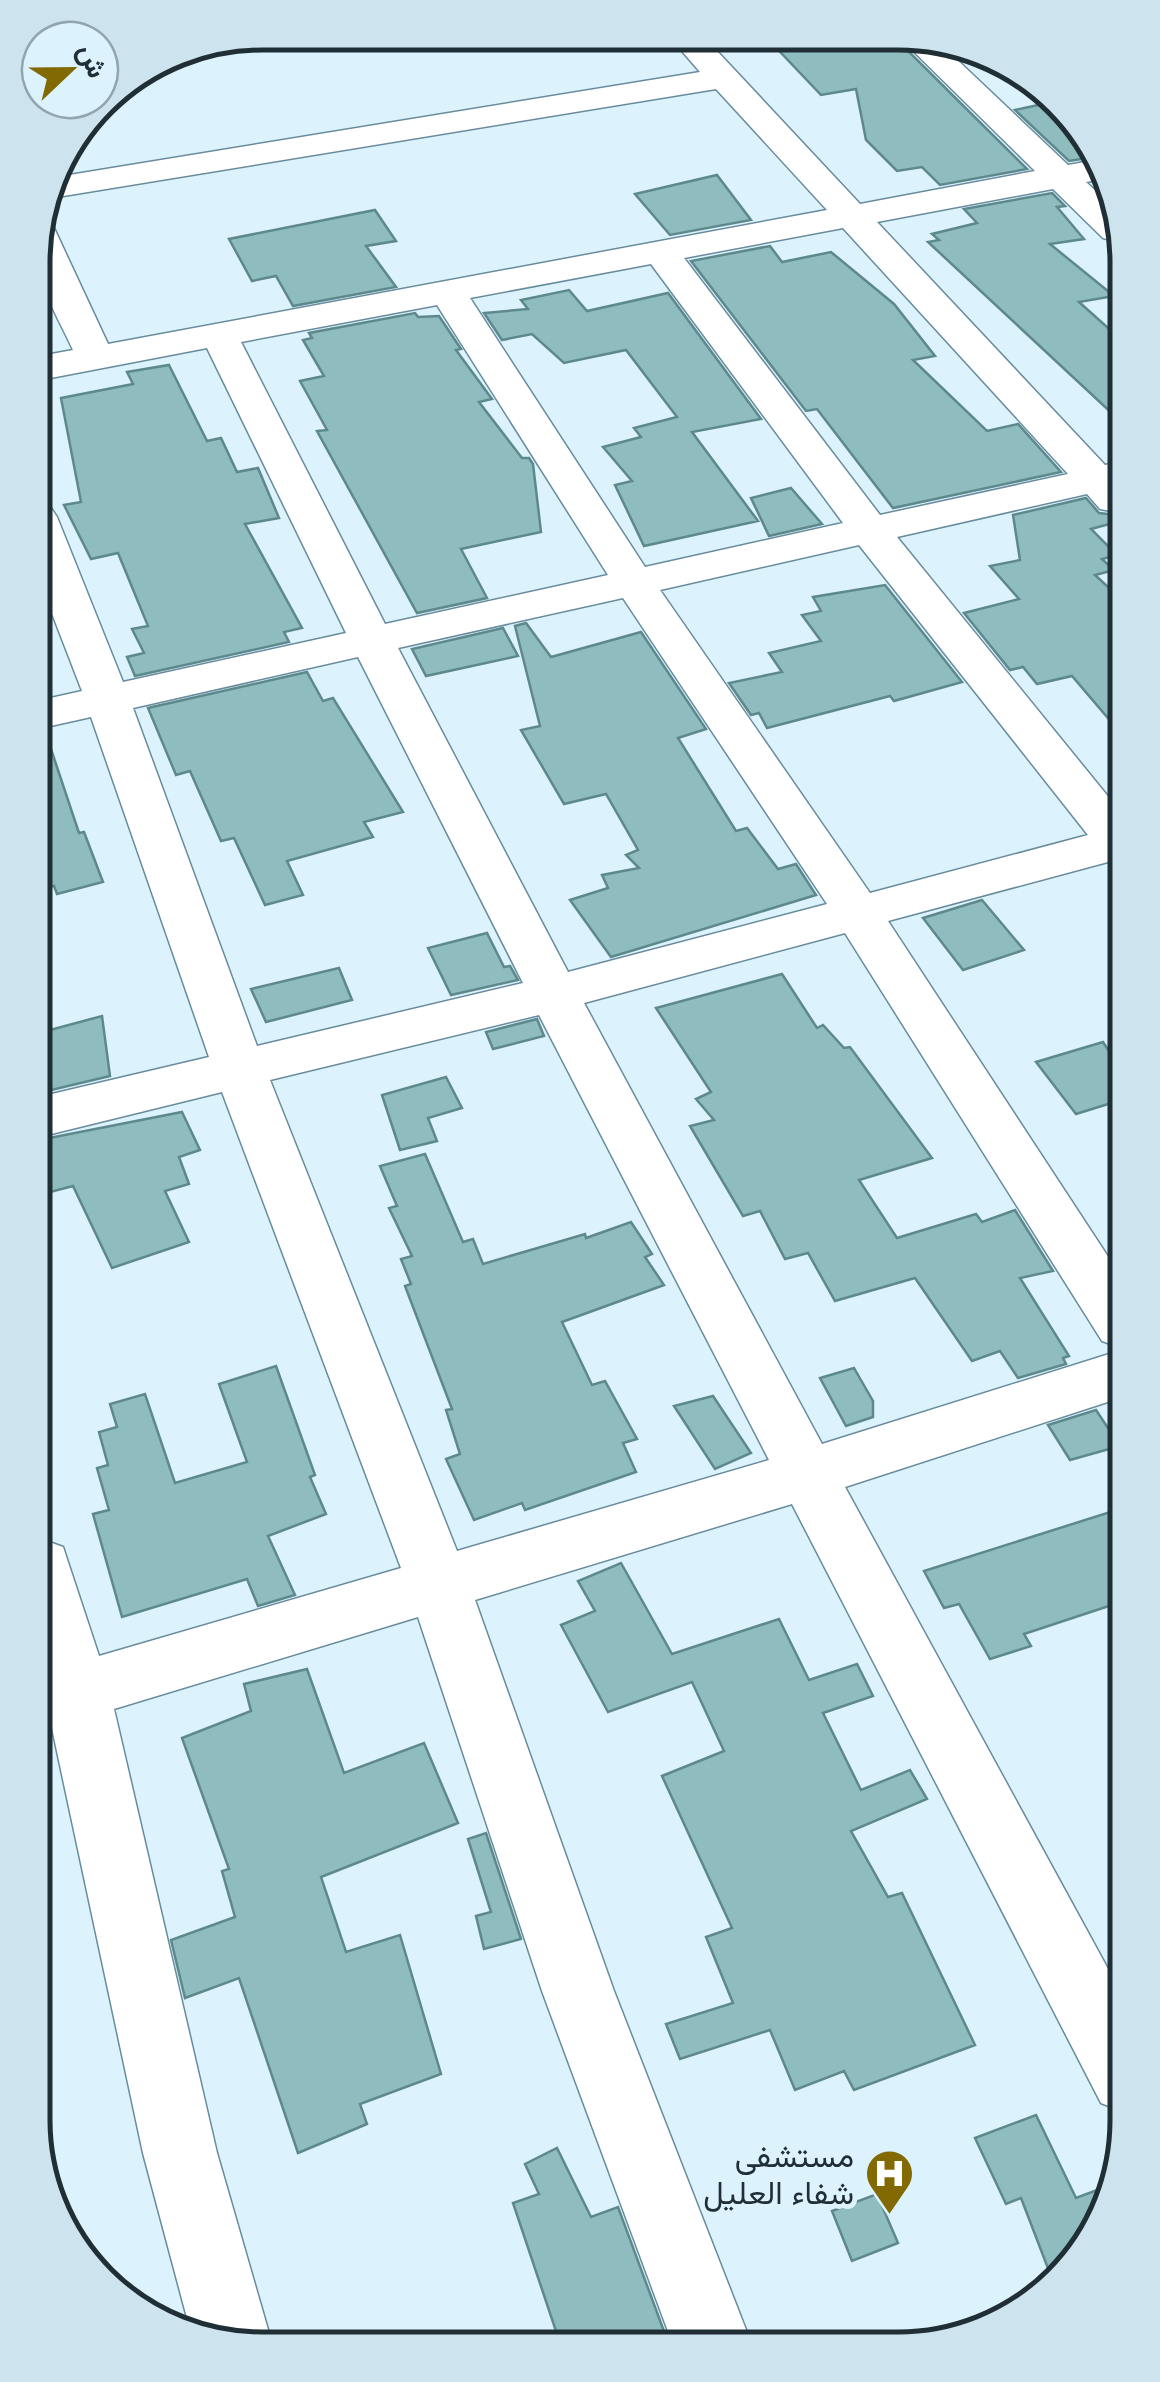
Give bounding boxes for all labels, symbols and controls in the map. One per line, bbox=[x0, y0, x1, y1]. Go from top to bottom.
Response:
north arrow bbox=[20, 20, 120, 120]
text: ش bbox=[71, 39, 113, 83]
place label: مستشفى شفاء العليل bbox=[703, 2138, 854, 2212]
hospital icon: مستشفى شفاء العليل bbox=[863, 2148, 915, 2216]

